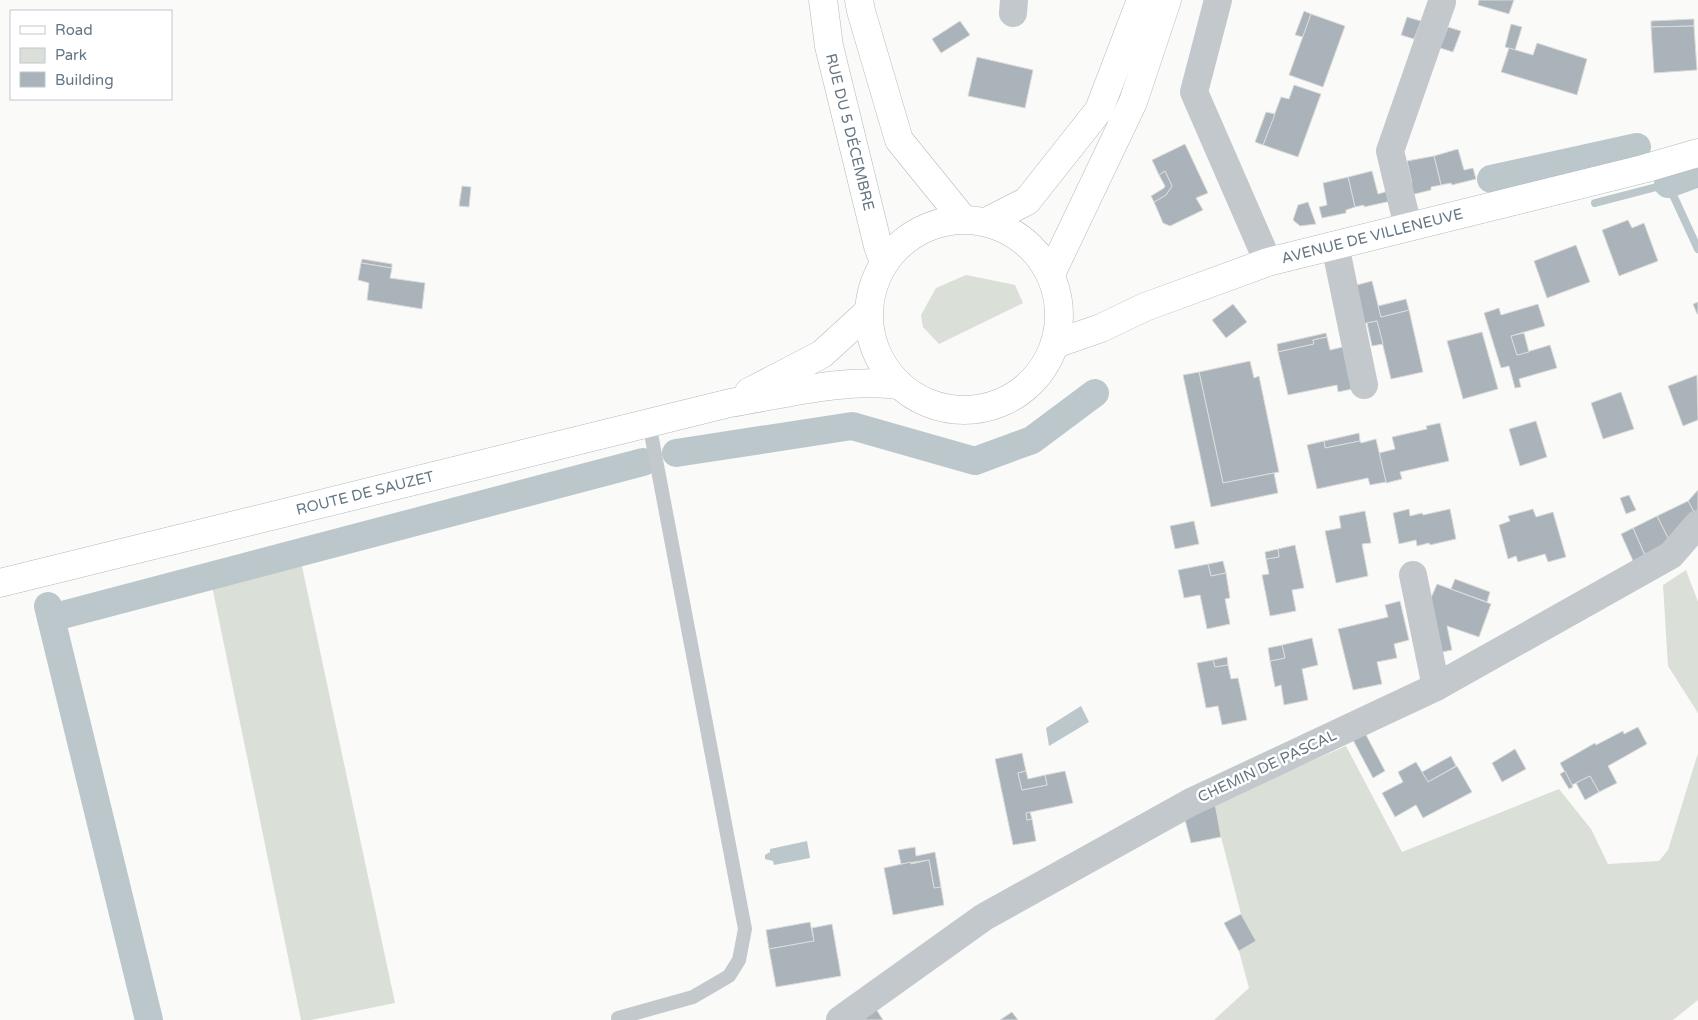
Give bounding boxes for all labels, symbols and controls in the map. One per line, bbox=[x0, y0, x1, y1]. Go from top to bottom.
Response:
legend bbox=[10, 10, 172, 100]
text: Road bbox=[55, 21, 93, 39]
text: Park bbox=[55, 46, 87, 64]
street label: RUE DU 5 DÉCEMBRE bbox=[822, 52, 878, 212]
text: Building bbox=[55, 71, 114, 89]
street label: AVENUE DE VILLENEUVE bbox=[1279, 205, 1465, 267]
street label: ROUTE DE SAUZET bbox=[294, 467, 436, 519]
street label: CHEMIN DE PASCAL bbox=[1195, 726, 1339, 806]

